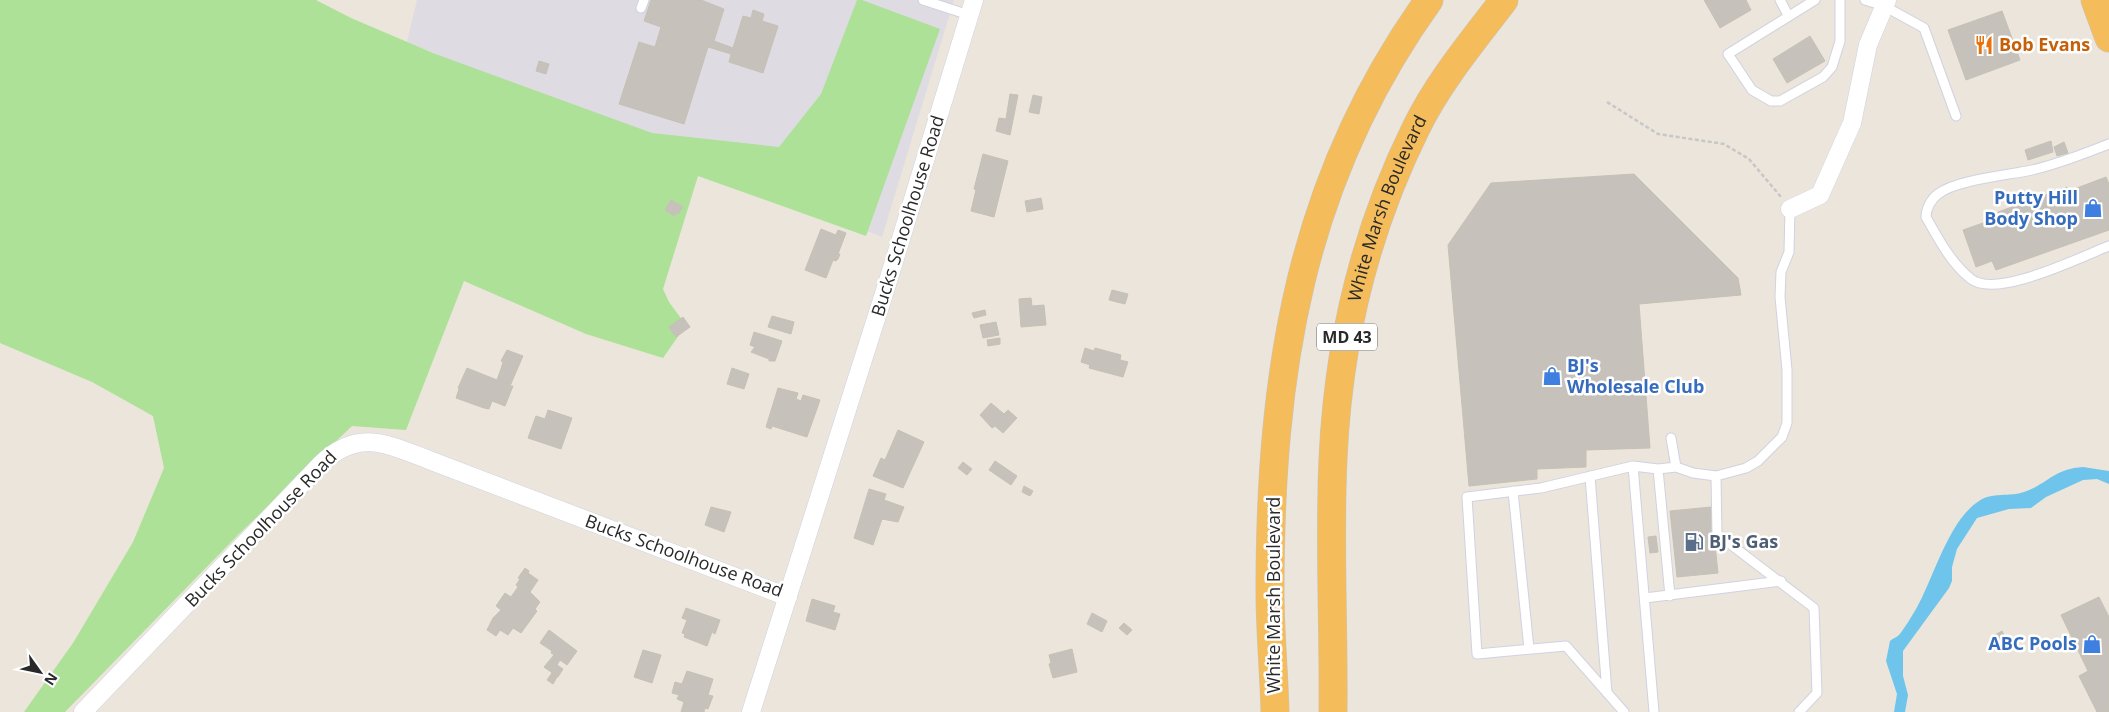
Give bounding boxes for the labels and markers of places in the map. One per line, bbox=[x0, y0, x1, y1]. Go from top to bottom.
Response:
place label: Bob Evans bbox=[1999, 32, 2090, 56]
restaurant icon: Bob Evans bbox=[1973, 34, 1995, 56]
place label: Putty Hill Body Shop bbox=[1984, 185, 2078, 230]
shop icon: Putty Hill Body Shop bbox=[2082, 197, 2104, 219]
place label: BJ's Wholesale Club bbox=[1567, 353, 1704, 398]
shop icon: BJ's Wholesale Club bbox=[1541, 365, 1563, 387]
place label: BJ's Gas bbox=[1709, 529, 1778, 553]
fuel station icon: BJ's Gas bbox=[1683, 531, 1705, 553]
place label: ABC Pools bbox=[1988, 631, 2077, 655]
shop icon: ABC Pools bbox=[2081, 633, 2103, 655]

